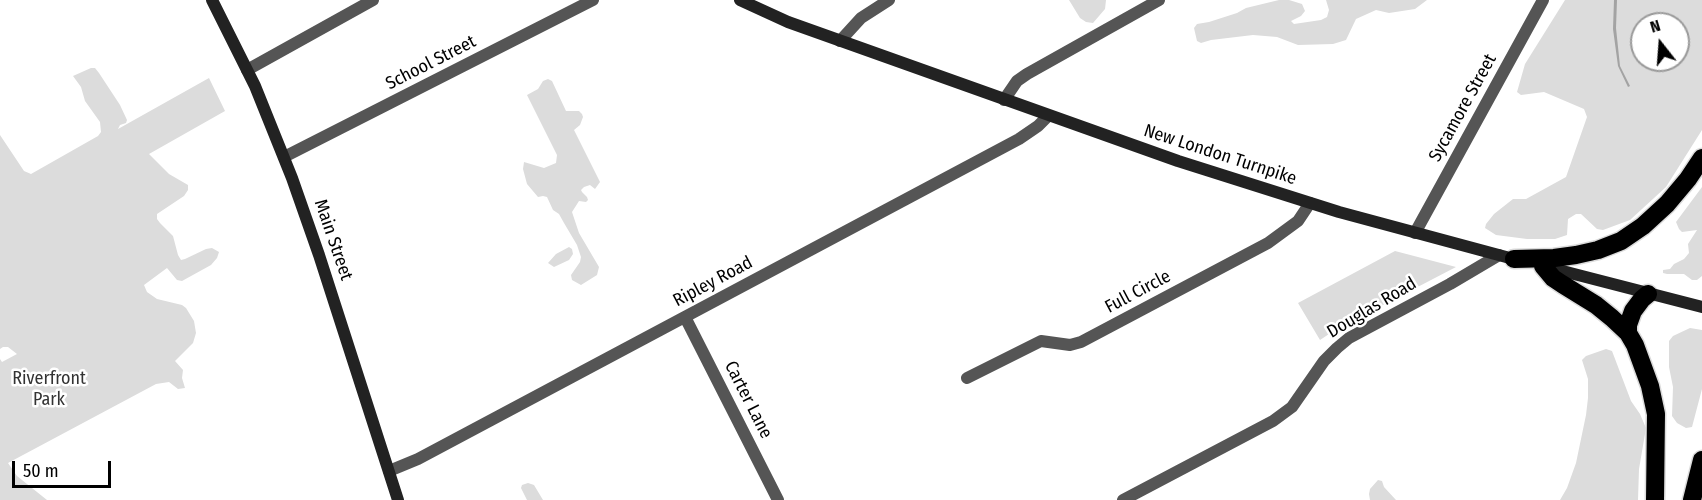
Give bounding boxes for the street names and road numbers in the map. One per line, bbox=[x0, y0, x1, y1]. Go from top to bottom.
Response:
street label: School Street bbox=[382, 31, 480, 95]
street label: Sycamore Street bbox=[1425, 50, 1501, 166]
street label: New London Turnpike bbox=[1141, 120, 1299, 190]
street label: Main Street bbox=[309, 197, 357, 283]
street label: Ripley Road bbox=[670, 252, 756, 312]
street label: Full Circle bbox=[1102, 266, 1174, 318]
street label: Douglas Road bbox=[1323, 273, 1421, 343]
street label: Carter Lane bbox=[719, 358, 777, 442]

